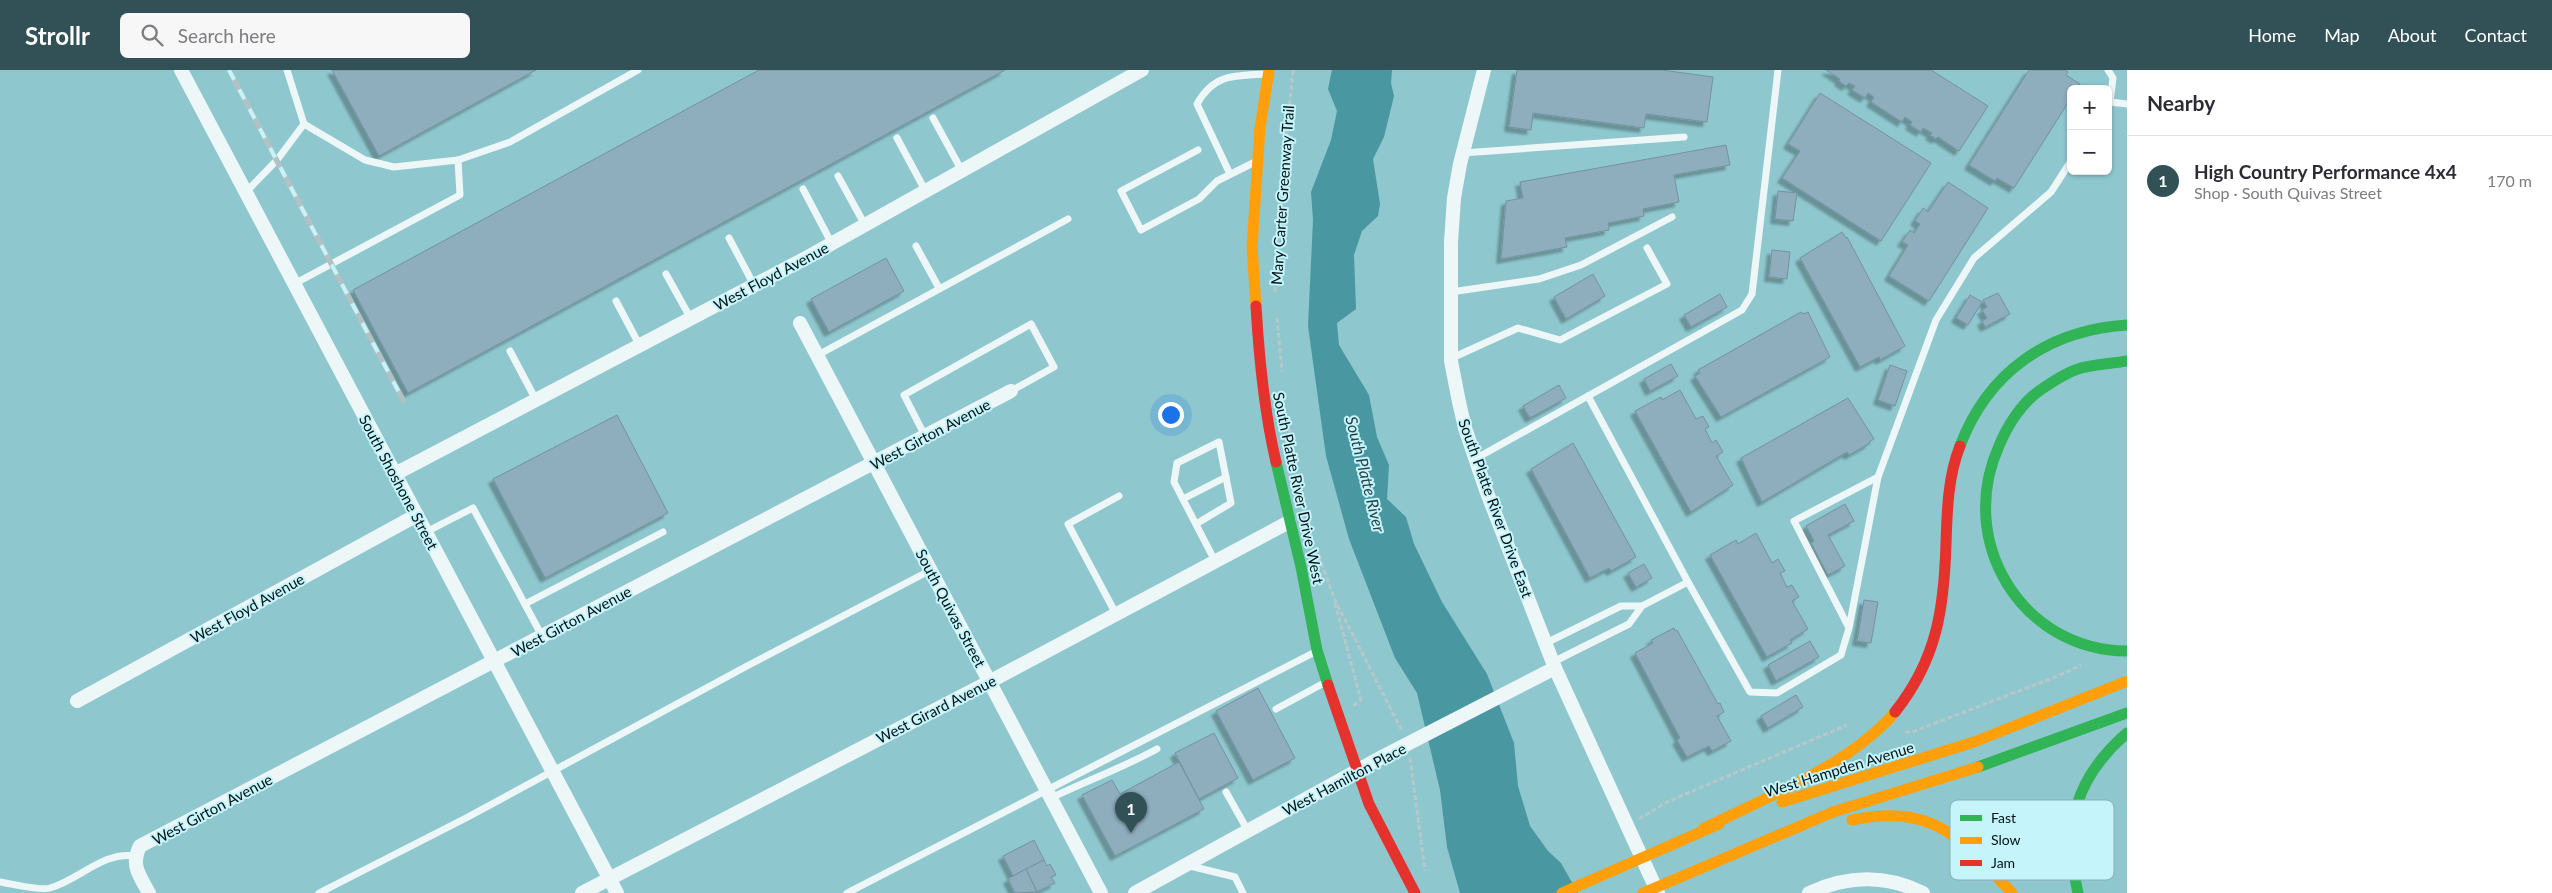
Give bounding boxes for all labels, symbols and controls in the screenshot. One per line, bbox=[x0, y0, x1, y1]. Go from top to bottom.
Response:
search box bbox=[120, 13, 470, 58]
text: Strollr bbox=[25, 21, 90, 50]
icon: search bbox=[138, 21, 166, 49]
text: Search here bbox=[178, 24, 276, 47]
text: Home bbox=[2248, 24, 2296, 46]
text: Map bbox=[2324, 24, 2360, 46]
text: About bbox=[2388, 24, 2437, 46]
text: Contact bbox=[2465, 24, 2527, 46]
map controls bbox=[2067, 85, 2112, 175]
button: + bbox=[2067, 85, 2112, 130]
text: Nearby bbox=[2147, 90, 2215, 115]
street label: Mary Carter Greenway Trail bbox=[1267, 105, 1297, 285]
button: − bbox=[2067, 130, 2112, 175]
text: High Country Performance 4x4 bbox=[2194, 160, 2457, 183]
text: 1 bbox=[2158, 171, 2168, 190]
text: 170 m bbox=[2487, 171, 2532, 190]
text: Shop · South Quivas Street bbox=[2194, 183, 2382, 202]
street label: West Floyd Avenue bbox=[711, 238, 832, 314]
street label: South Platte River Drive West bbox=[1270, 390, 1328, 586]
street label: West Girton Avenue bbox=[867, 395, 993, 473]
your location bbox=[1158, 402, 1184, 428]
street label: South Shoshone Street bbox=[356, 411, 443, 553]
water label: South Platte River bbox=[1342, 414, 1390, 534]
street label: South Platte River Drive East bbox=[1455, 416, 1537, 601]
street label: South Quivas Street bbox=[912, 546, 990, 671]
street label: West Floyd Avenue bbox=[187, 569, 307, 647]
street label: West Girton Avenue bbox=[508, 582, 634, 660]
street label: West Girard Avenue bbox=[873, 671, 999, 747]
street label: West Hampden Avenue bbox=[1762, 738, 1916, 800]
street label: West Hamilton Place bbox=[1279, 739, 1409, 819]
street label: West Girton Avenue bbox=[149, 770, 275, 848]
pin: 1 bbox=[1115, 792, 1147, 833]
legend bbox=[1950, 800, 2114, 880]
text: Fast bbox=[1991, 809, 2016, 826]
text: Slow bbox=[1991, 831, 2021, 848]
text: Jam bbox=[1991, 854, 2015, 871]

